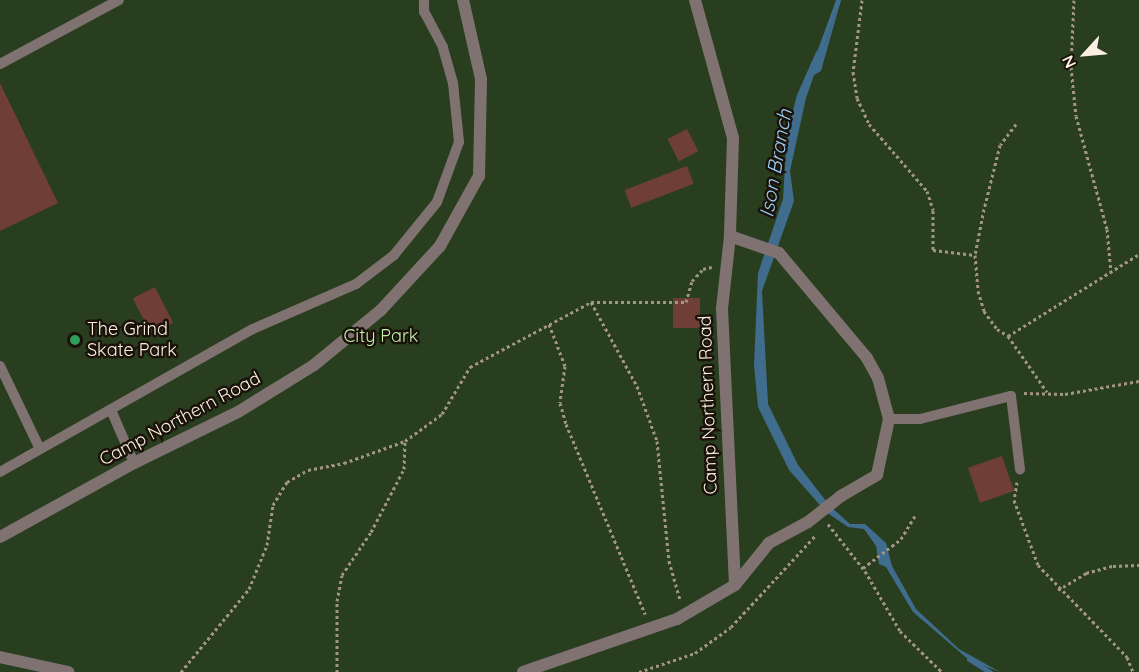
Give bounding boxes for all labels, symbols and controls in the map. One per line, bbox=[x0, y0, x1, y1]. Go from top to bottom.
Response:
north arrow bbox=[1055, 24, 1115, 84]
text: N bbox=[1057, 52, 1080, 72]
water label: Ison Branch bbox=[754, 107, 796, 219]
street label: Camp Northern Road bbox=[694, 315, 722, 495]
place label: The Grind Skate Park bbox=[87, 319, 177, 362]
park label: City Park bbox=[344, 325, 418, 347]
marker: The Grind Skate Park bbox=[68, 333, 82, 347]
street label: Camp Northern Road bbox=[96, 367, 264, 471]

